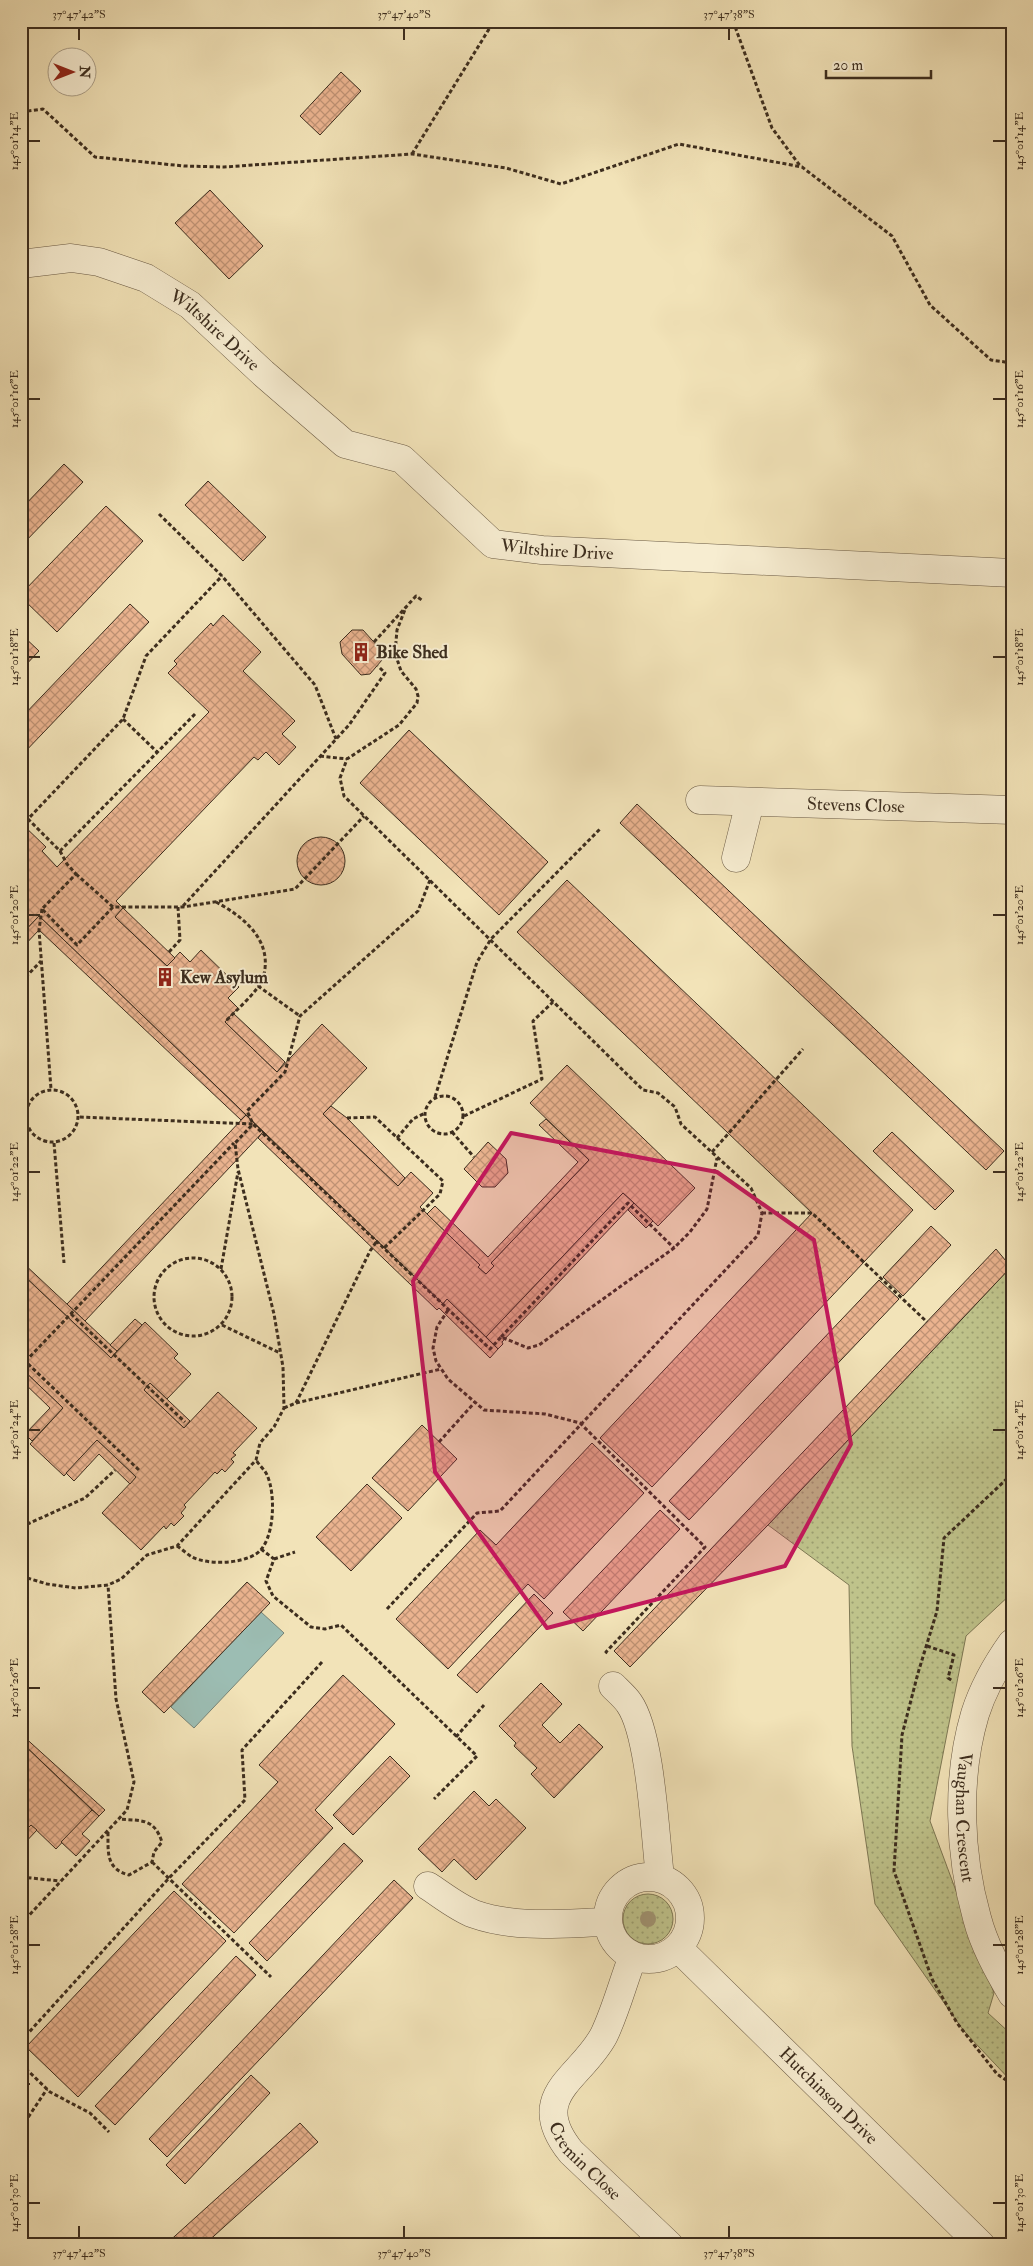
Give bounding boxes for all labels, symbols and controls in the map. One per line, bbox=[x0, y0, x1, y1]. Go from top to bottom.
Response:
text: 37°47'42"S bbox=[52, 7, 106, 22]
text: 37°47'40"S bbox=[377, 7, 431, 22]
text: 37°47'38"S bbox=[703, 7, 755, 22]
north arrow bbox=[48, 48, 98, 98]
scale bar bbox=[826, 48, 930, 80]
text: 20 m bbox=[833, 56, 863, 75]
text: N bbox=[76, 65, 93, 79]
text: 145°01'14"E bbox=[7, 111, 22, 170]
text: 145°01'14"E bbox=[1012, 111, 1027, 170]
street label: Wiltshire Drive bbox=[165, 284, 265, 377]
text: 145°01'16"E bbox=[7, 370, 22, 428]
text: 145°01'16"E bbox=[1012, 370, 1027, 428]
street label: Wiltshire Drive bbox=[498, 534, 614, 566]
text: 145°01'18"E bbox=[7, 628, 22, 686]
text: 145°01'18"E bbox=[1012, 628, 1027, 686]
building icon: Bike Shed bbox=[350, 641, 372, 663]
place label: Bike Shed bbox=[376, 641, 448, 664]
street label: Stevens Close bbox=[807, 792, 906, 819]
text: 145°01'20"E bbox=[7, 885, 22, 945]
text: 145°01'20"E bbox=[1012, 885, 1027, 945]
building icon: Kew Asylum bbox=[154, 966, 176, 988]
place label: Kew Asylum bbox=[180, 966, 269, 989]
text: 145°01'22"E bbox=[7, 1142, 22, 1202]
text: 145°01'22"E bbox=[1012, 1142, 1027, 1202]
text: 145°01'24"E bbox=[7, 1400, 22, 1460]
text: 145°01'24"E bbox=[1012, 1400, 1027, 1460]
text: 145°01'26"E bbox=[7, 1658, 22, 1718]
text: 145°01'26"E bbox=[1012, 1658, 1027, 1718]
street label: Vaughan Crescent bbox=[950, 1751, 980, 1884]
text: 145°01'28"E bbox=[7, 1915, 22, 1975]
text: 145°01'28"E bbox=[1012, 1915, 1027, 1975]
street label: Hutchinson Drive bbox=[774, 2042, 883, 2150]
street label: Cremin Close bbox=[543, 2119, 626, 2206]
text: 145°01'30"E bbox=[7, 2173, 22, 2232]
text: 145°01'30"E bbox=[1012, 2173, 1027, 2232]
text: 37°47'42"S bbox=[52, 2246, 106, 2261]
text: 37°47'40"S bbox=[377, 2246, 431, 2261]
text: 37°47'38"S bbox=[703, 2246, 755, 2261]

